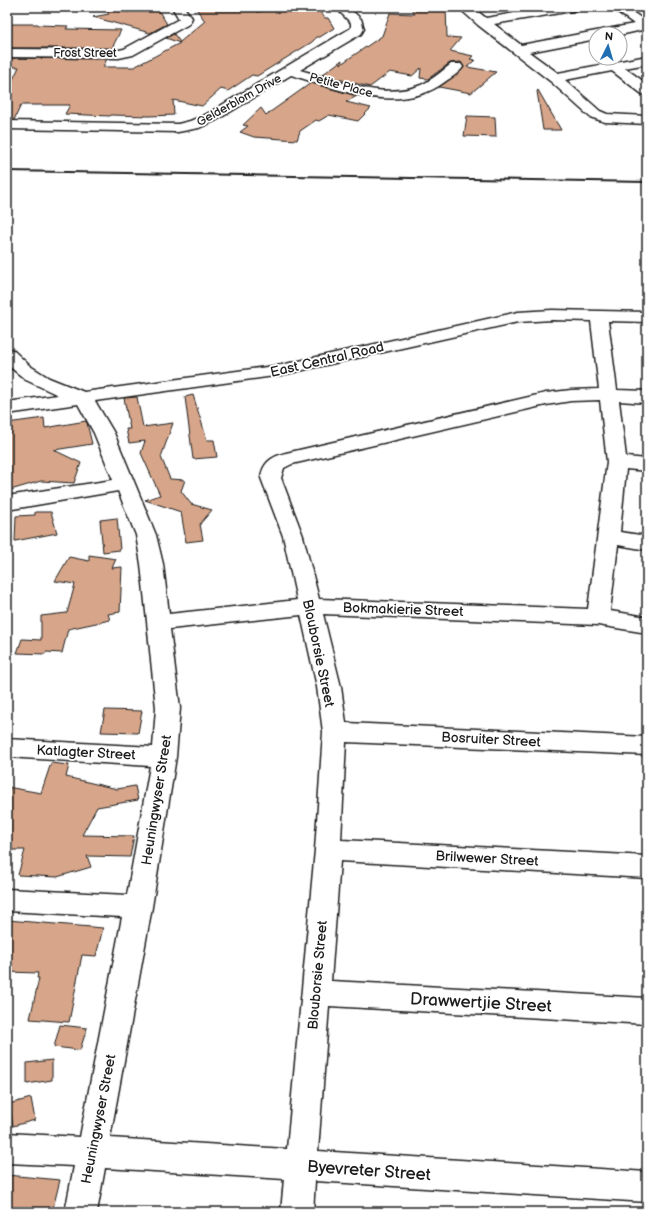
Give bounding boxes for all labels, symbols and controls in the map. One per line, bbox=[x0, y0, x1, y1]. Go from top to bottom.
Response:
north arrow bbox=[588, 26, 628, 66]
text: N bbox=[604, 30, 614, 43]
street label: Frost Street bbox=[53, 46, 117, 61]
street label: Petite Place bbox=[308, 70, 374, 101]
street label: Gelderblom Drive bbox=[194, 71, 284, 130]
street label: East Central Road bbox=[269, 338, 386, 381]
street label: Blouborsie Street bbox=[299, 598, 338, 709]
street label: Bokmakierie Street bbox=[342, 599, 464, 620]
street label: Bosruiter Street bbox=[441, 728, 542, 751]
street label: Heuningwyser Street bbox=[138, 733, 175, 866]
street label: Katlagter Street bbox=[36, 741, 137, 764]
street label: Brilwewer Street bbox=[435, 847, 540, 870]
street label: Blouborsie Street bbox=[304, 919, 331, 1030]
street label: Drawwertjie Street bbox=[410, 989, 553, 1017]
street label: Heuningwyser Street bbox=[78, 1052, 120, 1185]
street label: Byevreter Street bbox=[306, 1157, 432, 1185]

